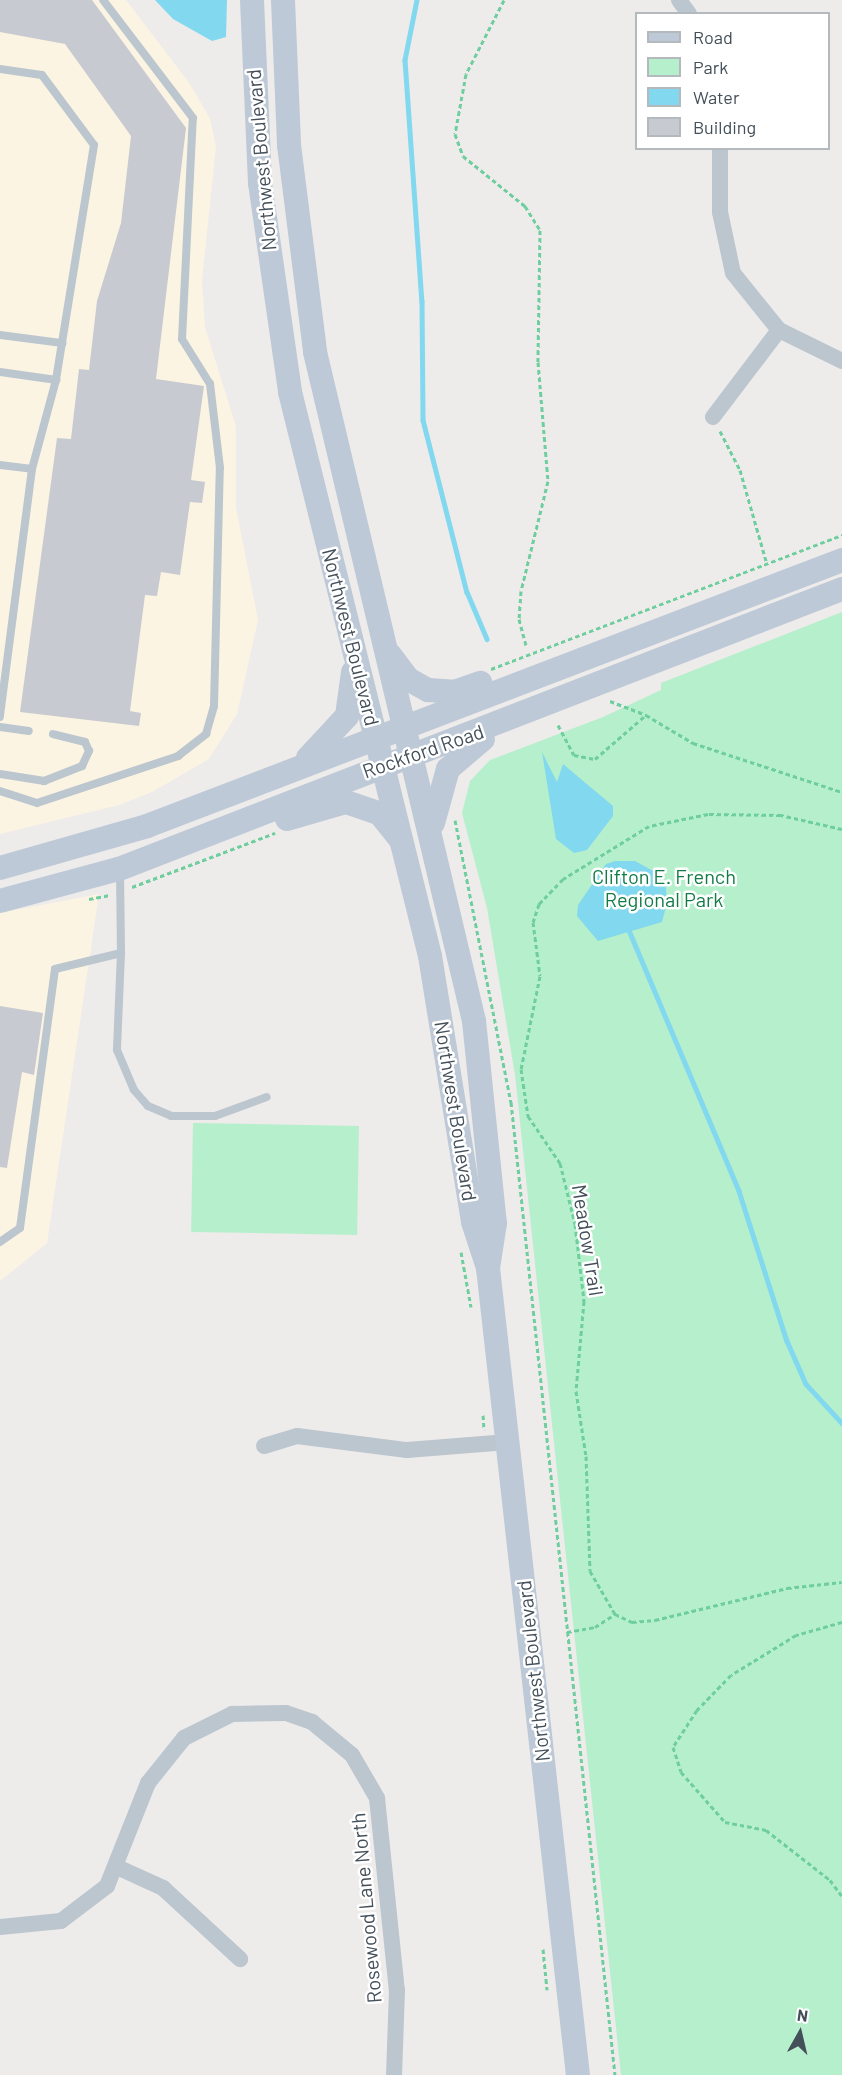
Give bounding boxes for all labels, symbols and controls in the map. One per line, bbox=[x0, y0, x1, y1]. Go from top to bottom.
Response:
legend bbox=[635, 12, 830, 150]
text: Road bbox=[693, 26, 733, 48]
text: Park bbox=[693, 56, 728, 78]
street label: Northwest Boulevard bbox=[241, 68, 281, 252]
text: Water bbox=[693, 86, 740, 108]
text: Building bbox=[693, 116, 756, 138]
street label: Northwest Boulevard bbox=[317, 546, 385, 728]
street label: Rockford Road bbox=[359, 719, 487, 783]
park label: Clifton E. French Regional Park bbox=[592, 864, 736, 911]
street label: Northwest Boulevard bbox=[430, 1019, 482, 1203]
street label: Meadow Trail bbox=[567, 1183, 609, 1297]
street label: Northwest Boulevard bbox=[512, 1579, 554, 1763]
street label: Rosewood Lane North bbox=[346, 1812, 386, 2004]
north arrow bbox=[770, 2003, 830, 2063]
text: N bbox=[796, 2005, 809, 2025]

